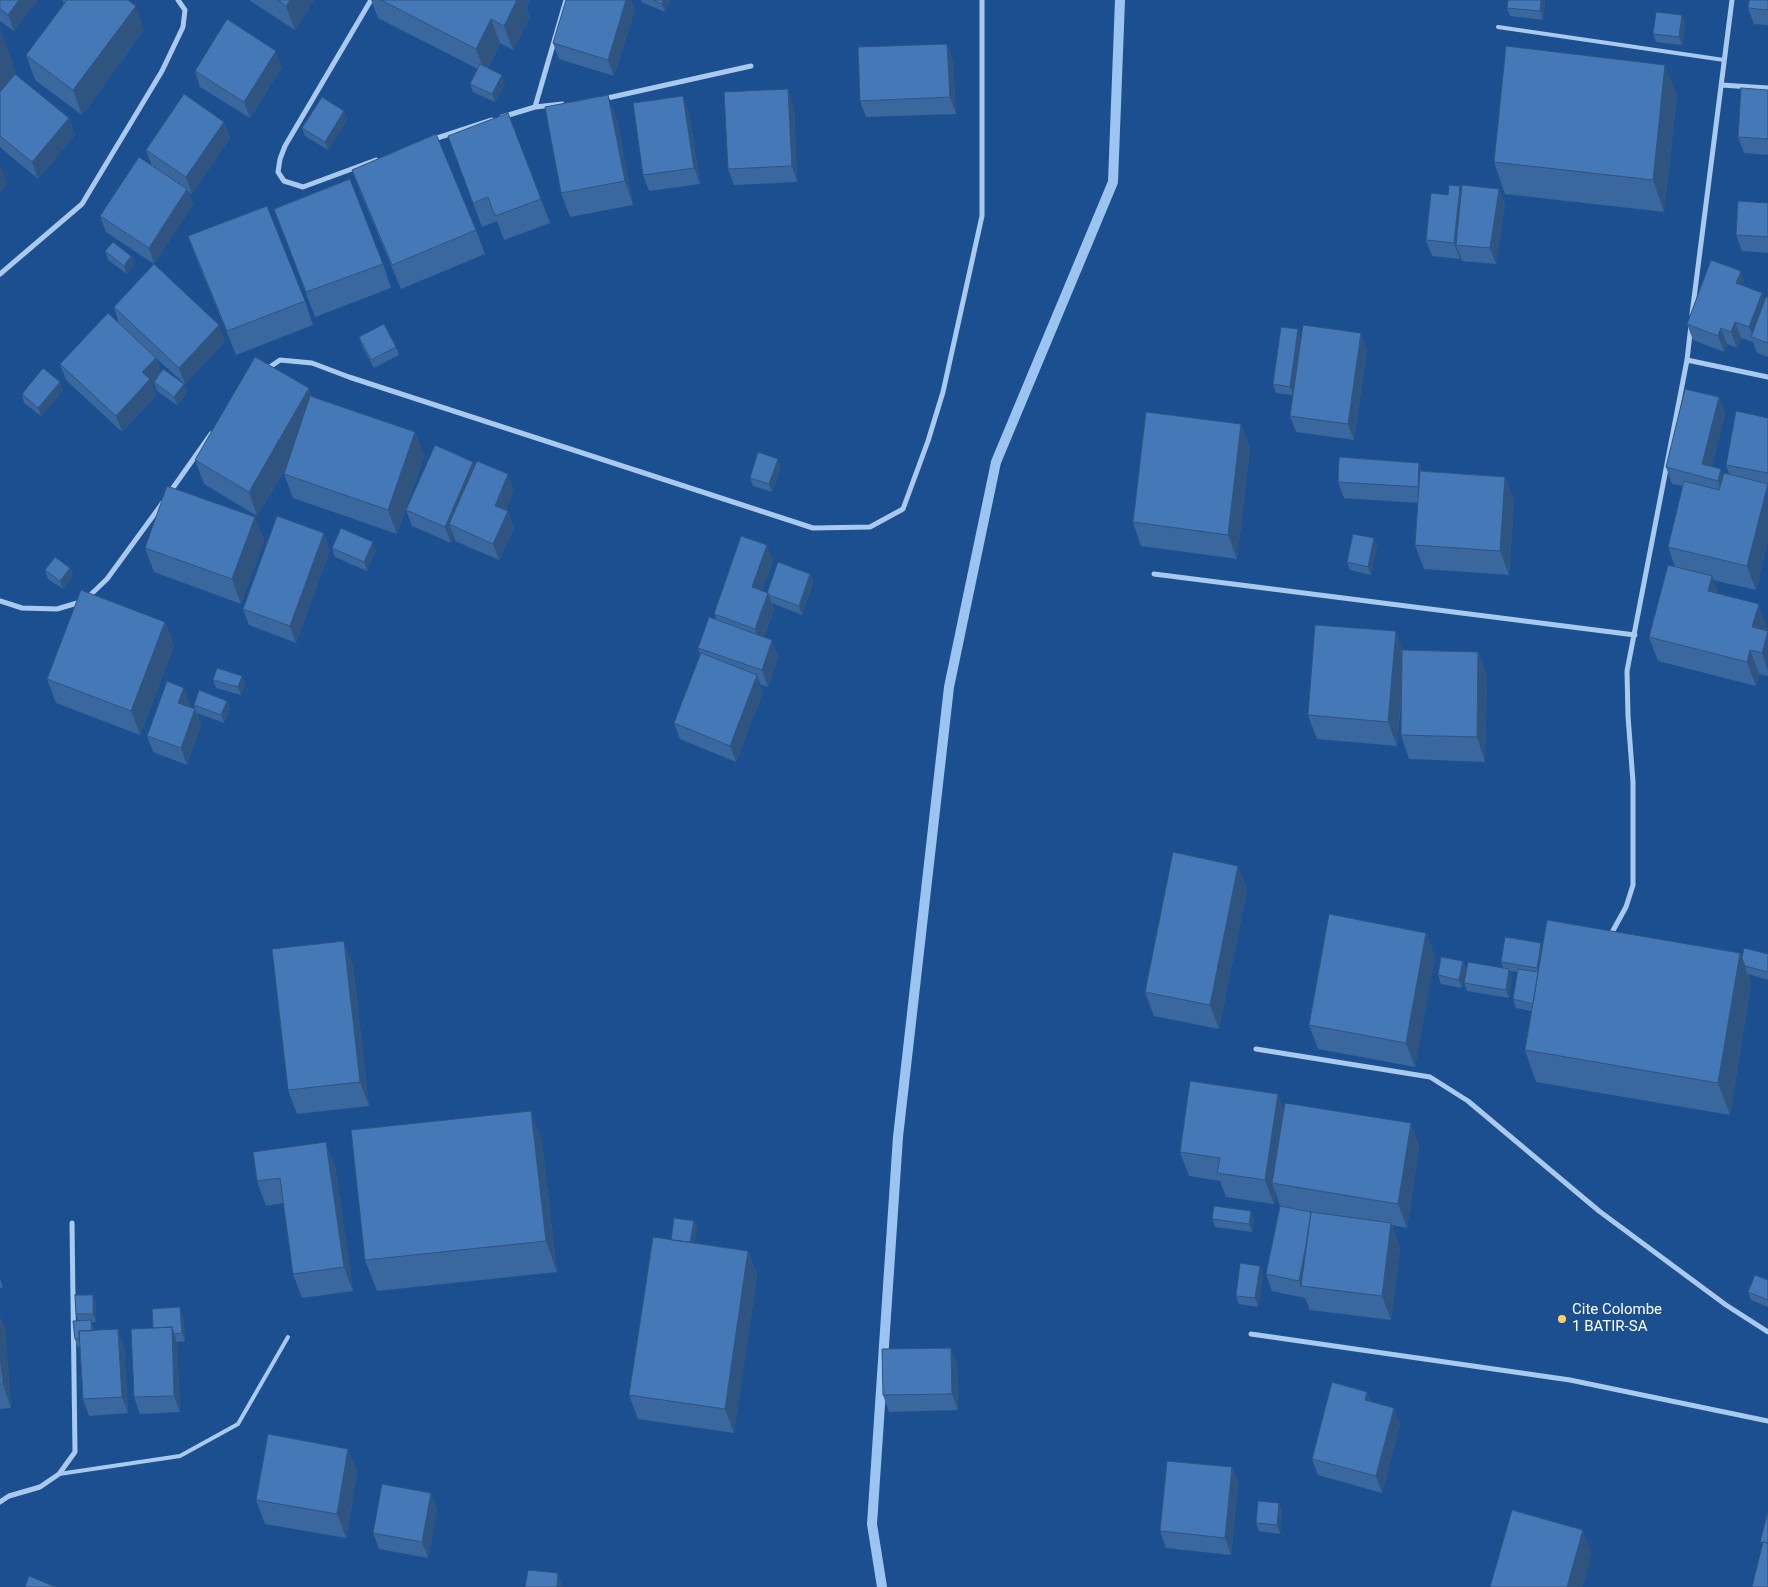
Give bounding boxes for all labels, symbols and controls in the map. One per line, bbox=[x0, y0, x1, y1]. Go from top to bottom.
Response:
place label: Cite Colombe 1 BATIR-SA bbox=[1572, 1301, 1662, 1336]
marker: Cite Colombe 1 BATIR-SA bbox=[1556, 1313, 1568, 1325]

